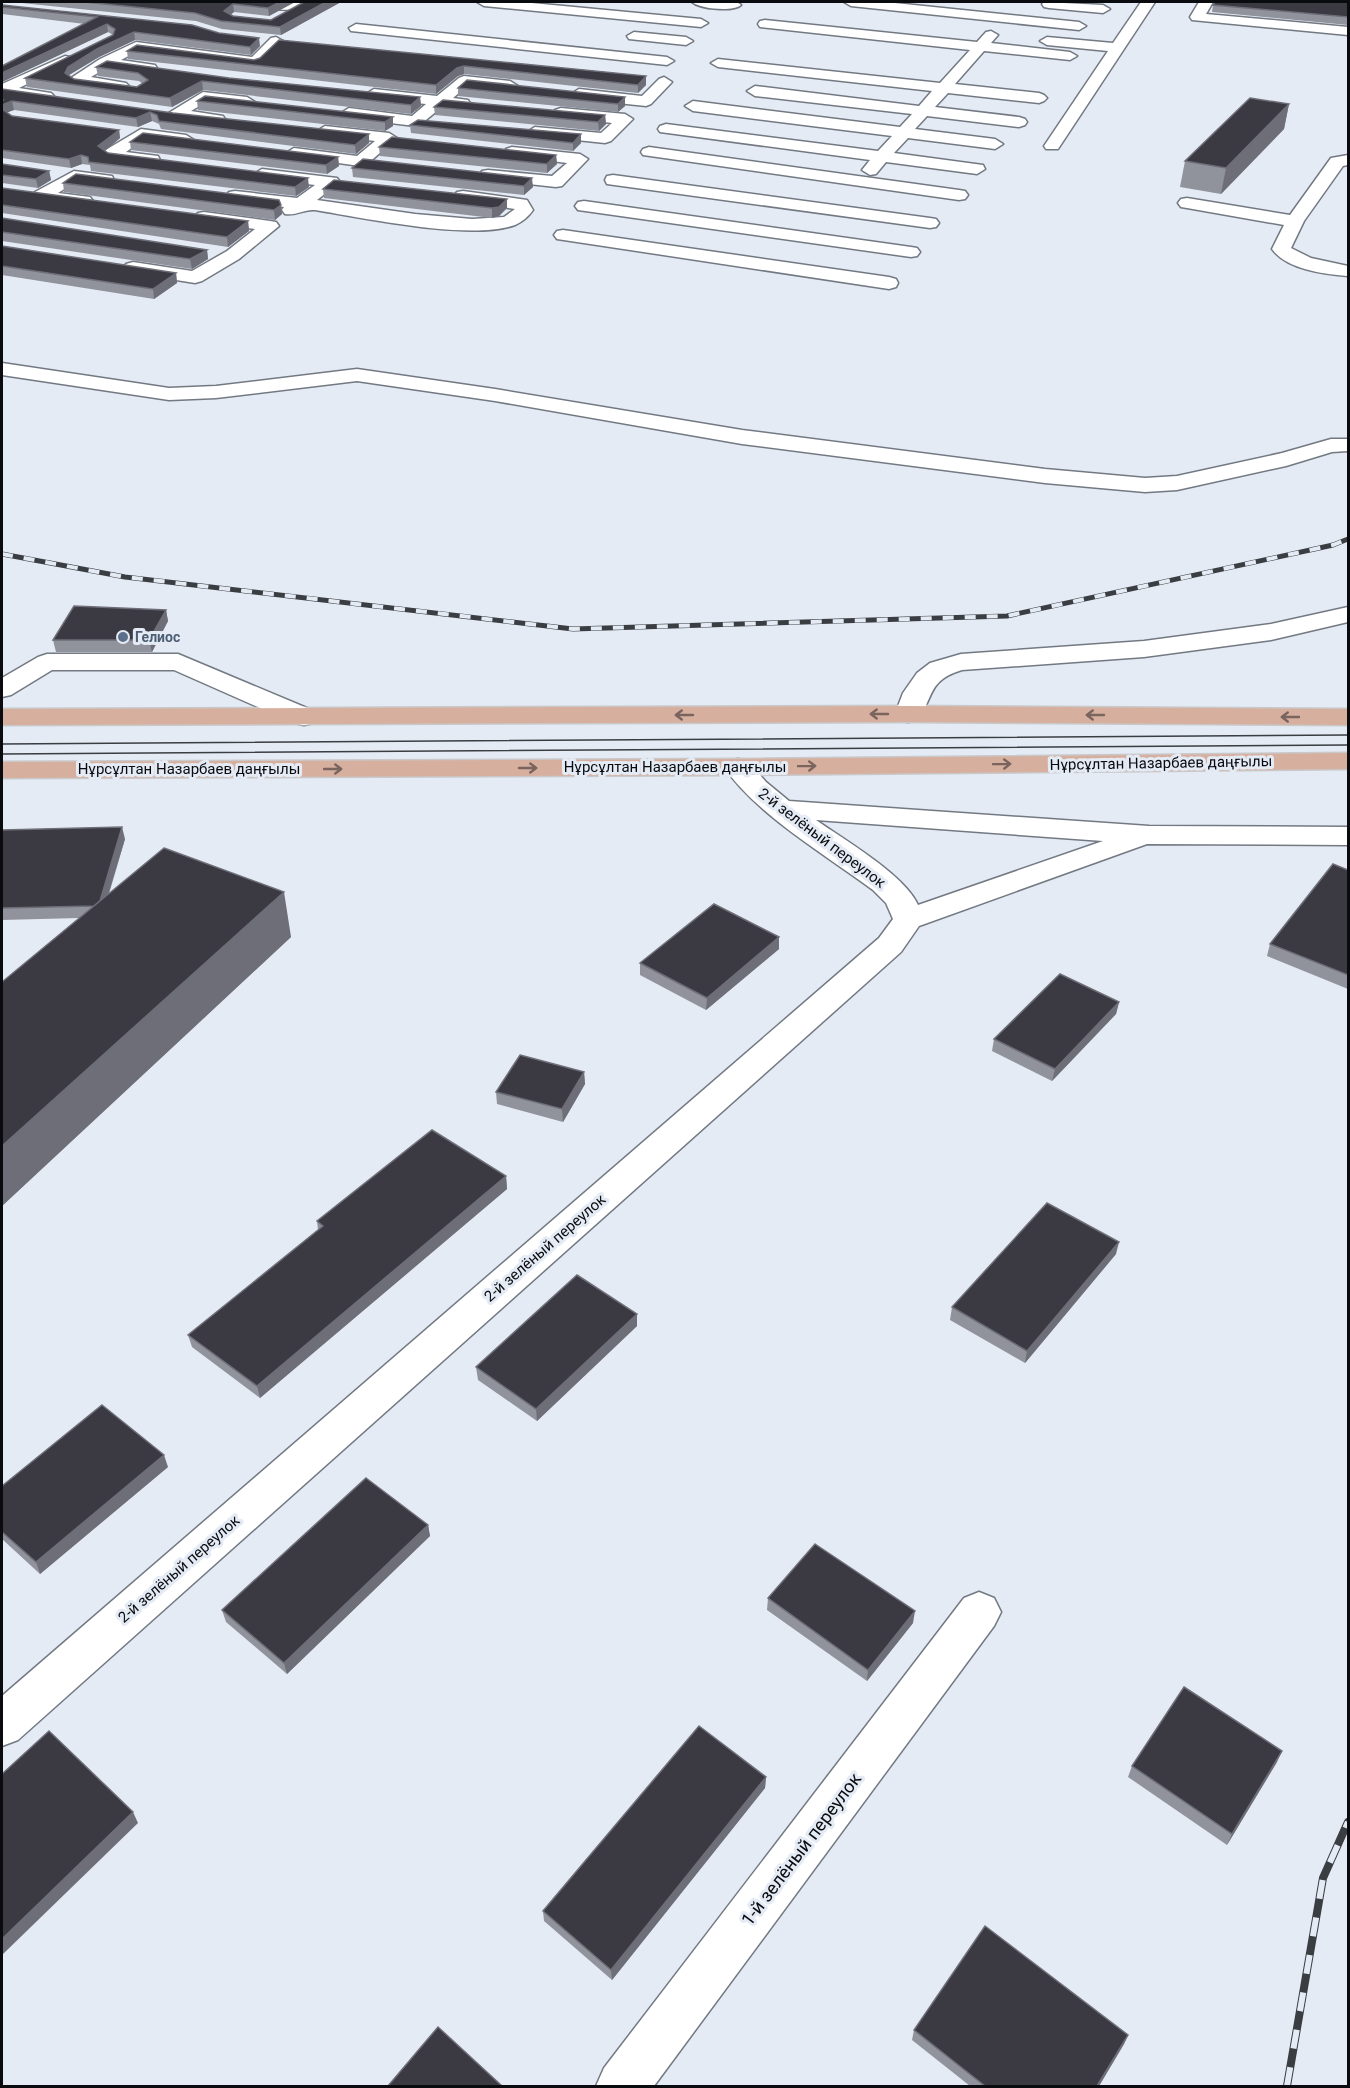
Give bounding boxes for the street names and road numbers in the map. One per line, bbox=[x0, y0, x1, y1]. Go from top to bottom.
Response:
street label: Нұрсұлтан Назарбаев даңғылы bbox=[1050, 752, 1272, 774]
street label: Нұрсұлтан Назарбаев даңғылы bbox=[564, 758, 786, 776]
street label: Нұрсұлтан Назарбаев даңғылы bbox=[78, 760, 300, 778]
street label: 2-й зелёный переулок bbox=[755, 784, 889, 892]
street label: 2-й зелёный переулок bbox=[481, 1190, 609, 1306]
street label: 2-й зелёный переулок bbox=[115, 1511, 243, 1627]
street label: 1-й зелёный переулок bbox=[737, 1768, 865, 1930]

